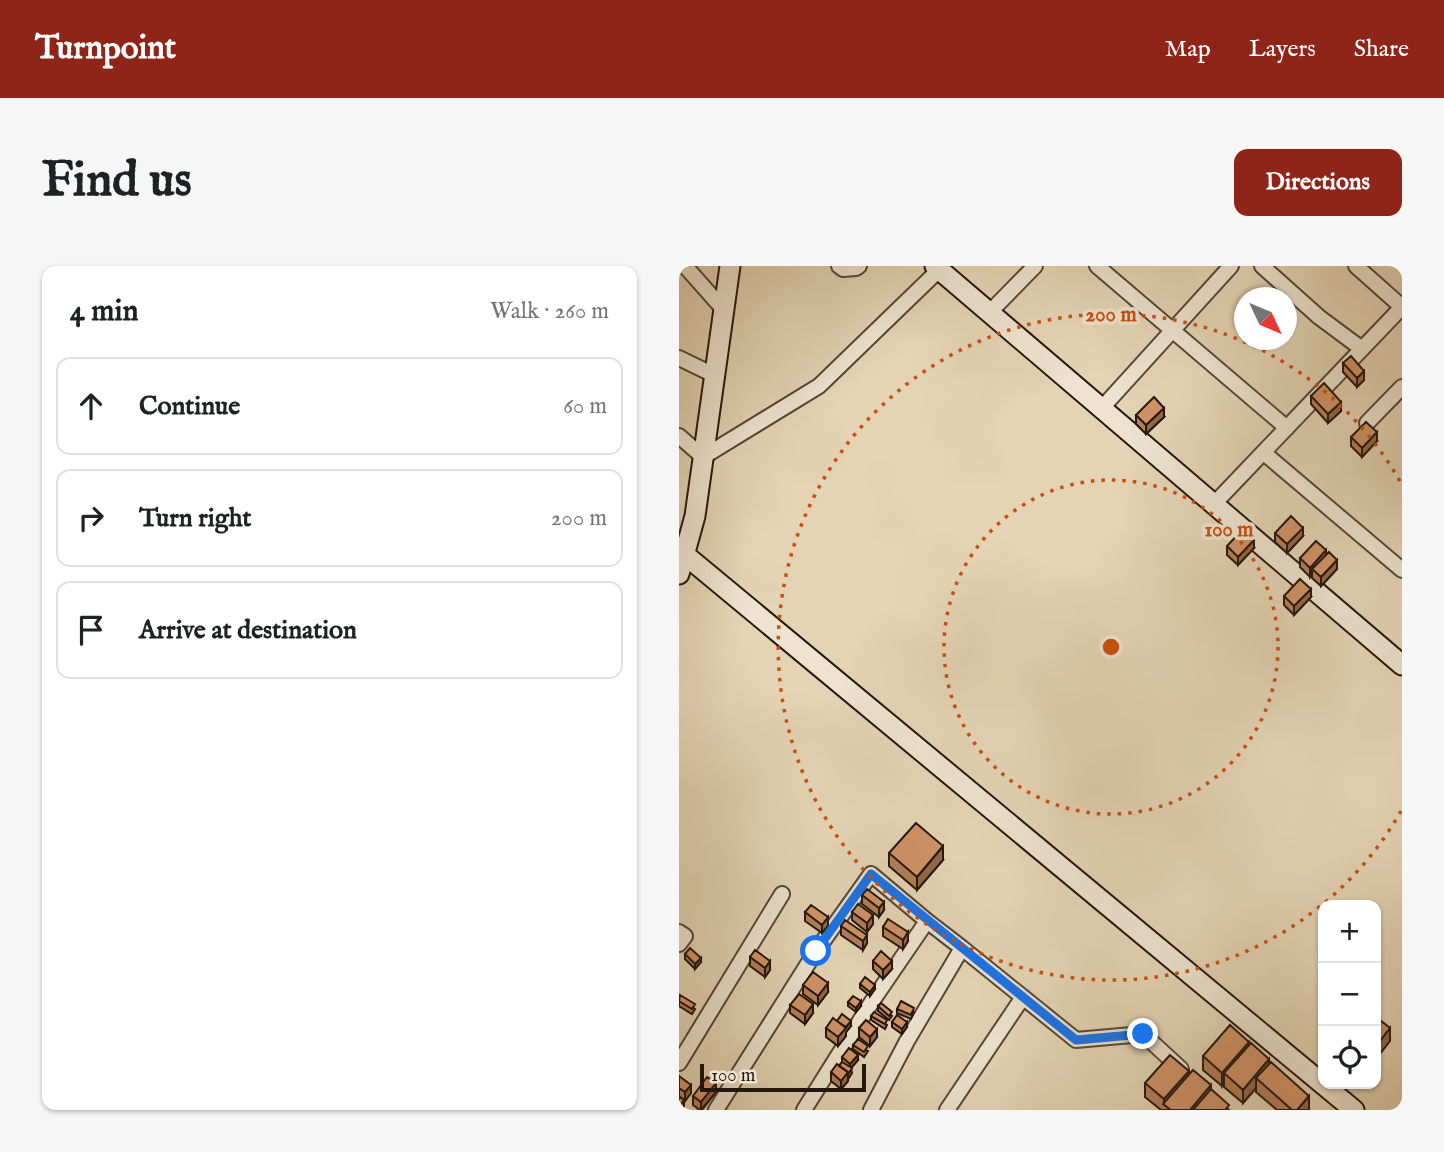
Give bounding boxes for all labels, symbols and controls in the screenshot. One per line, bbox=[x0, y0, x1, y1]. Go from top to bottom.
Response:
text: Turnpoint bbox=[35, 28, 176, 70]
text: Map bbox=[1165, 34, 1211, 65]
text: Layers bbox=[1249, 34, 1316, 65]
text: Share bbox=[1354, 34, 1409, 65]
button: Directions bbox=[1234, 149, 1402, 216]
text: Find us bbox=[42, 151, 192, 213]
north arrow bbox=[1234, 287, 1297, 350]
text: 4 min bbox=[70, 293, 138, 331]
text: Walk · 260 m bbox=[490, 297, 609, 326]
text: 200 m bbox=[1085, 302, 1137, 329]
icon: ahead bbox=[72, 387, 110, 425]
text: Continue bbox=[139, 390, 240, 423]
text: 60 m bbox=[563, 392, 607, 421]
icon: right bbox=[72, 499, 110, 537]
text: Turn right bbox=[139, 502, 252, 535]
text: 200 m bbox=[551, 504, 607, 533]
text: 100 m bbox=[1204, 517, 1254, 544]
icon: arrive bbox=[72, 611, 110, 649]
text: Arrive at destination bbox=[139, 614, 357, 647]
centre of rings bbox=[1099, 635, 1123, 659]
map controls bbox=[1318, 900, 1381, 1089]
button: + bbox=[1318, 900, 1381, 963]
route start bbox=[800, 935, 831, 966]
button: − bbox=[1318, 963, 1381, 1026]
route end bbox=[1127, 1018, 1158, 1049]
button: locate bbox=[1318, 1026, 1381, 1089]
scale bar bbox=[700, 1061, 866, 1093]
text: 100 m bbox=[711, 1064, 755, 1088]

